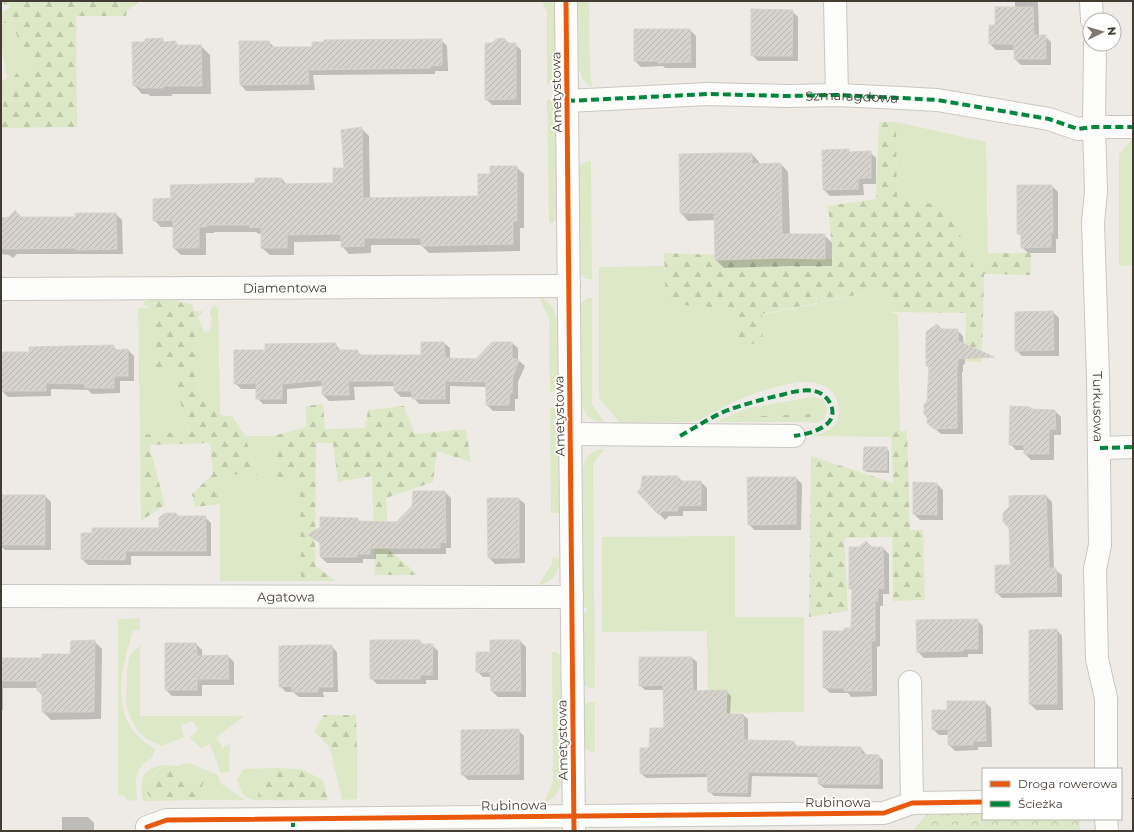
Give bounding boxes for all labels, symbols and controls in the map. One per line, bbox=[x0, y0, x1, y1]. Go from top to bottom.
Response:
north arrow bbox=[1082, 12, 1122, 52]
text: N bbox=[1105, 26, 1119, 36]
street label: Ametystowa bbox=[547, 51, 565, 133]
street label: Szmaragdowa bbox=[805, 87, 899, 106]
street label: Diamentowa bbox=[243, 279, 327, 296]
street label: Turkusowa bbox=[1090, 371, 1107, 442]
street label: Ametystowa bbox=[550, 375, 568, 457]
street label: Agatowa bbox=[257, 588, 315, 605]
street label: Ametystowa bbox=[553, 699, 571, 781]
legend bbox=[982, 768, 1122, 820]
text: Droga rowerowa bbox=[1018, 776, 1118, 791]
street label: Rubinowa bbox=[805, 794, 871, 810]
street label: Rubinowa bbox=[481, 796, 547, 814]
text: Ścieżka bbox=[1018, 796, 1063, 811]

